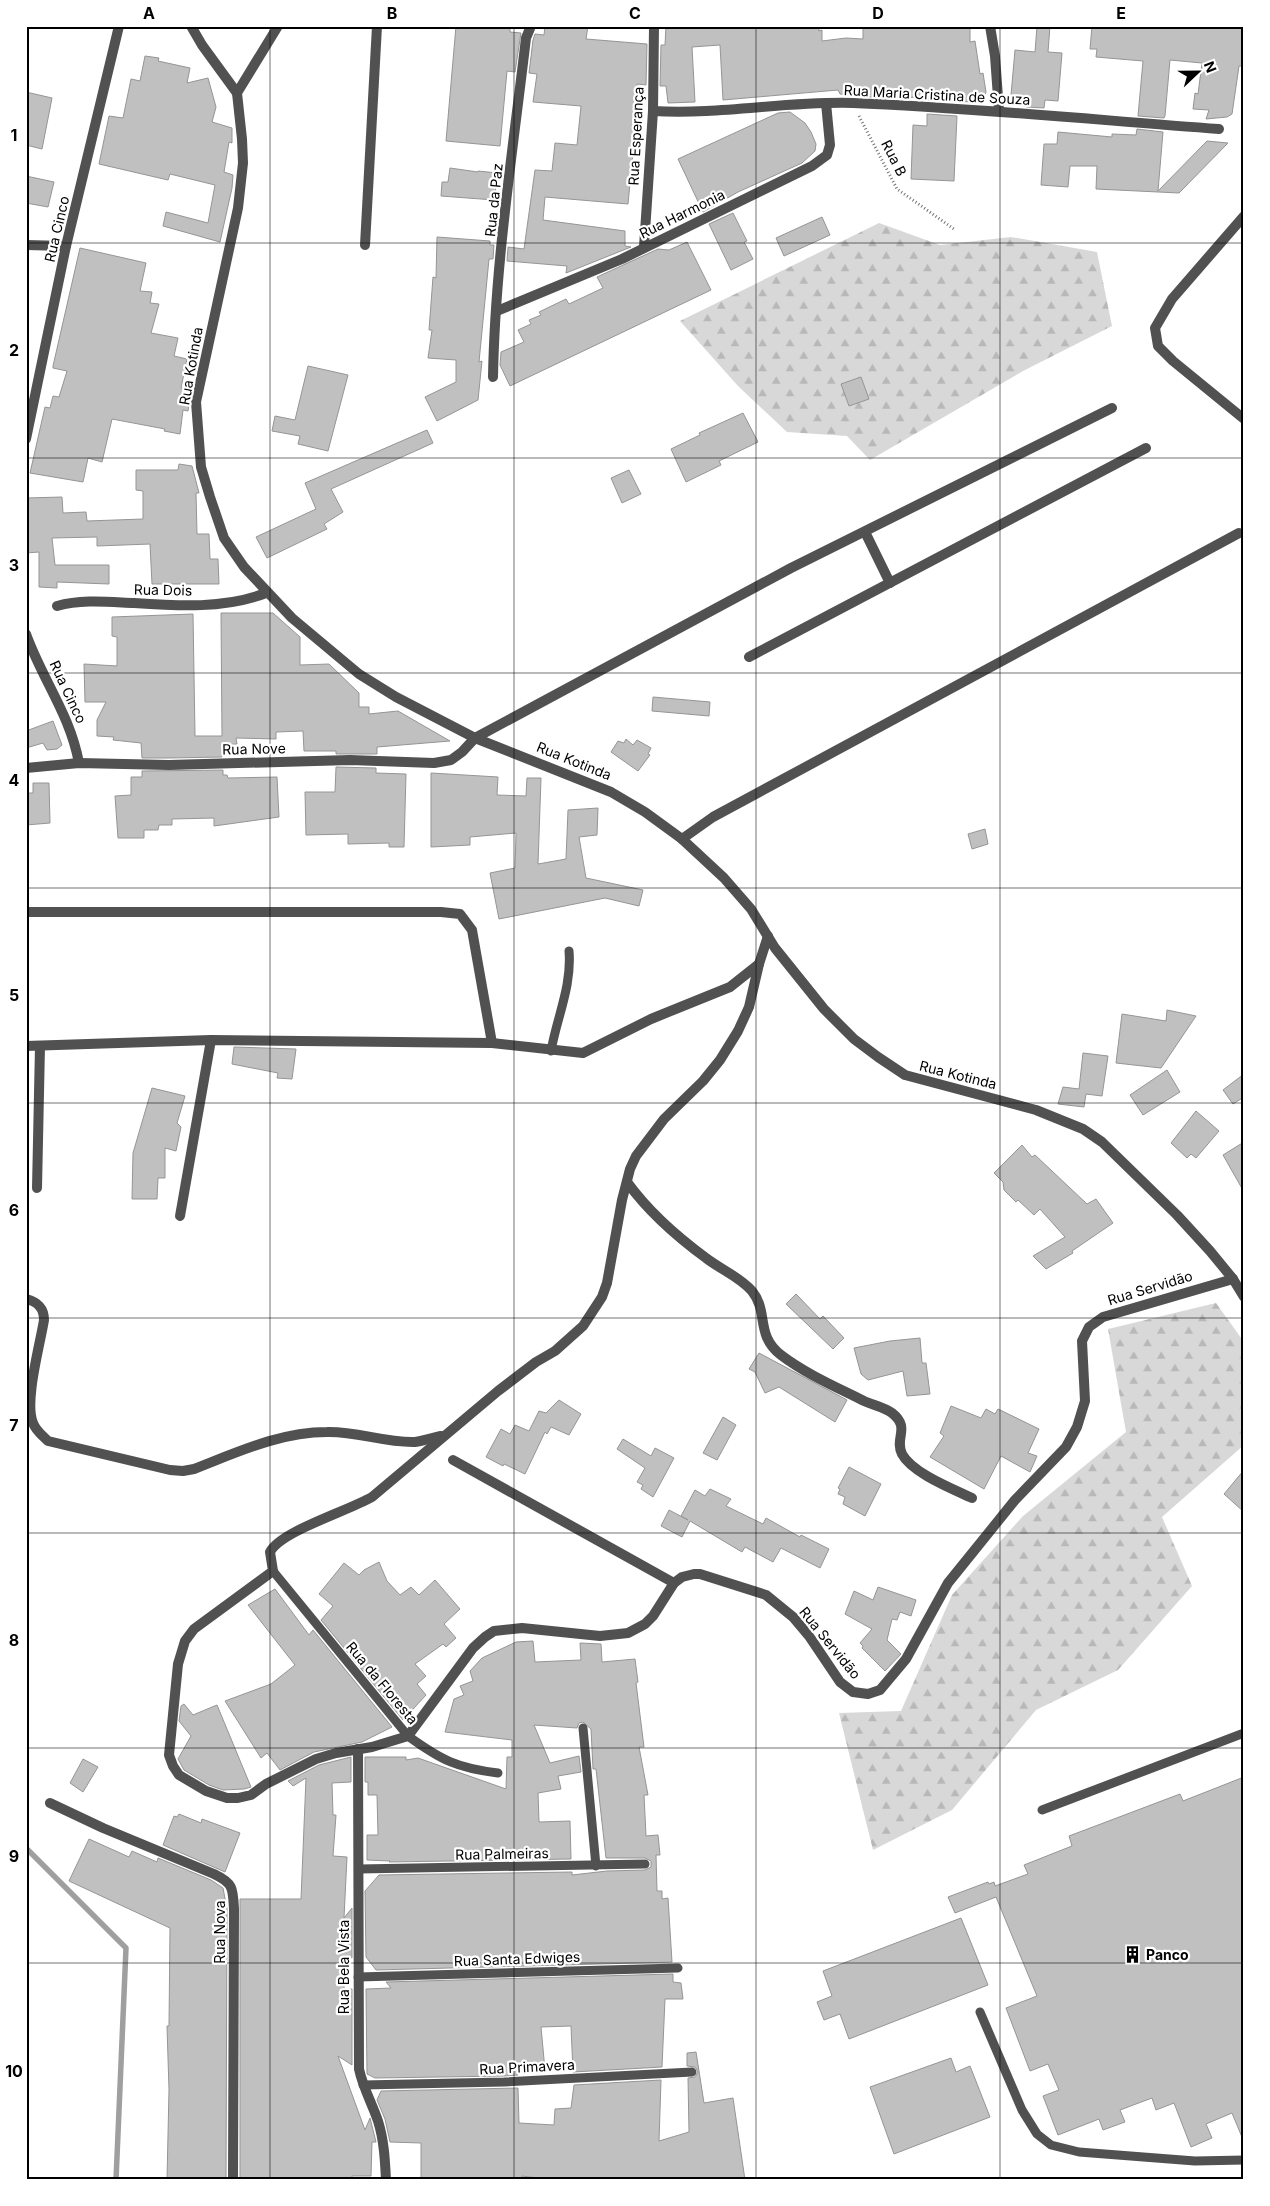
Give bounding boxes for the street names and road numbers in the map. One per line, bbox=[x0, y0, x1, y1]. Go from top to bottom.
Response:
street label: Rua Maria Cristina de Souza bbox=[843, 81, 1031, 108]
street label: Rua Esperança bbox=[624, 86, 647, 186]
street label: Rua B bbox=[878, 137, 911, 179]
street label: Rua da Paz bbox=[481, 162, 506, 238]
street label: Rua Harmonia bbox=[636, 186, 727, 242]
street label: Rua Cinco bbox=[41, 194, 72, 264]
street label: Rua Kotinda bbox=[175, 326, 206, 406]
street label: Rua Dois bbox=[134, 580, 192, 599]
street label: Rua Cinco bbox=[47, 658, 90, 726]
street label: Rua Kotinda bbox=[534, 738, 614, 783]
street label: Rua Nove bbox=[222, 739, 286, 758]
street label: Rua Kotinda bbox=[918, 1057, 999, 1092]
street label: Rua Servidão bbox=[1105, 1267, 1194, 1308]
street label: Rua Servidão bbox=[796, 1603, 865, 1682]
street label: Rua da Floresta bbox=[343, 1638, 422, 1727]
street label: Rua Palmeiras bbox=[455, 1844, 549, 1863]
street label: Rua Nova bbox=[211, 1900, 228, 1964]
street label: Rua Bela Vista bbox=[335, 1920, 352, 2014]
street label: Rua Santa Edwiges bbox=[453, 1948, 581, 1969]
street label: Rua Primavera bbox=[479, 2056, 575, 2077]

